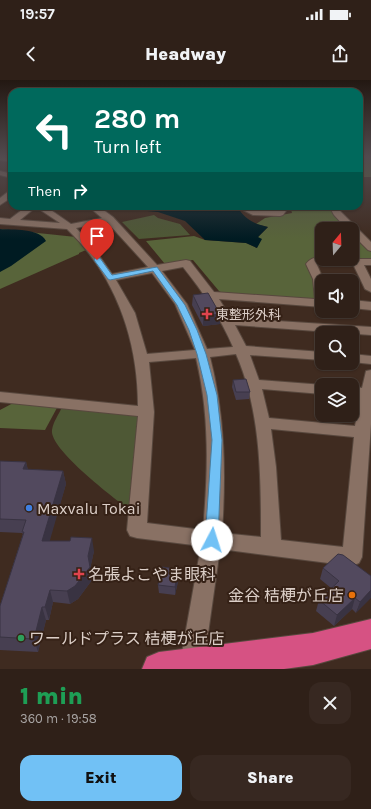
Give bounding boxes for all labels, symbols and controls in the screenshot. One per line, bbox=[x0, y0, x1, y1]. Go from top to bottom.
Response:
text: 19:57 bbox=[20, 5, 55, 23]
icon: back bbox=[20, 43, 42, 65]
text: Headway bbox=[145, 43, 226, 65]
icon: share bbox=[329, 43, 351, 65]
text: 280 m bbox=[94, 102, 180, 135]
icon: left bbox=[28, 104, 80, 156]
text: Turn left bbox=[94, 136, 162, 158]
icon: right bbox=[69, 180, 91, 202]
text: Then bbox=[28, 182, 61, 200]
pin bbox=[80, 219, 114, 260]
north arrow bbox=[315, 222, 359, 266]
map controls bbox=[315, 222, 359, 422]
icon: arrive bbox=[86, 225, 108, 247]
button: sound bbox=[315, 274, 359, 318]
place label: 東整形外科 bbox=[216, 307, 281, 322]
marker: 東整形外科 bbox=[201, 308, 213, 320]
button: search bbox=[315, 326, 359, 370]
button: layers bbox=[315, 378, 359, 422]
place label: Maxvalu Tokai bbox=[37, 499, 140, 518]
marker: Maxvalu Tokai bbox=[24, 503, 34, 513]
position arrow bbox=[191, 519, 233, 561]
place label: 名張よこやま眼科 bbox=[88, 565, 216, 584]
marker: 名張よこやま眼科 bbox=[73, 568, 85, 580]
place label: 金谷 桔梗が丘店 bbox=[228, 586, 344, 605]
marker: 金谷 桔梗が丘店 bbox=[347, 590, 357, 600]
place label: ワールドプラス 桔梗が丘店 bbox=[29, 629, 224, 648]
marker: ワールドプラス 桔梗が丘店 bbox=[16, 633, 26, 643]
text: 1 min bbox=[20, 682, 83, 710]
button: close bbox=[309, 682, 351, 724]
text: 360 m · 19:58 bbox=[20, 711, 97, 726]
button: Exit bbox=[20, 755, 182, 801]
button: Share bbox=[190, 755, 351, 801]

